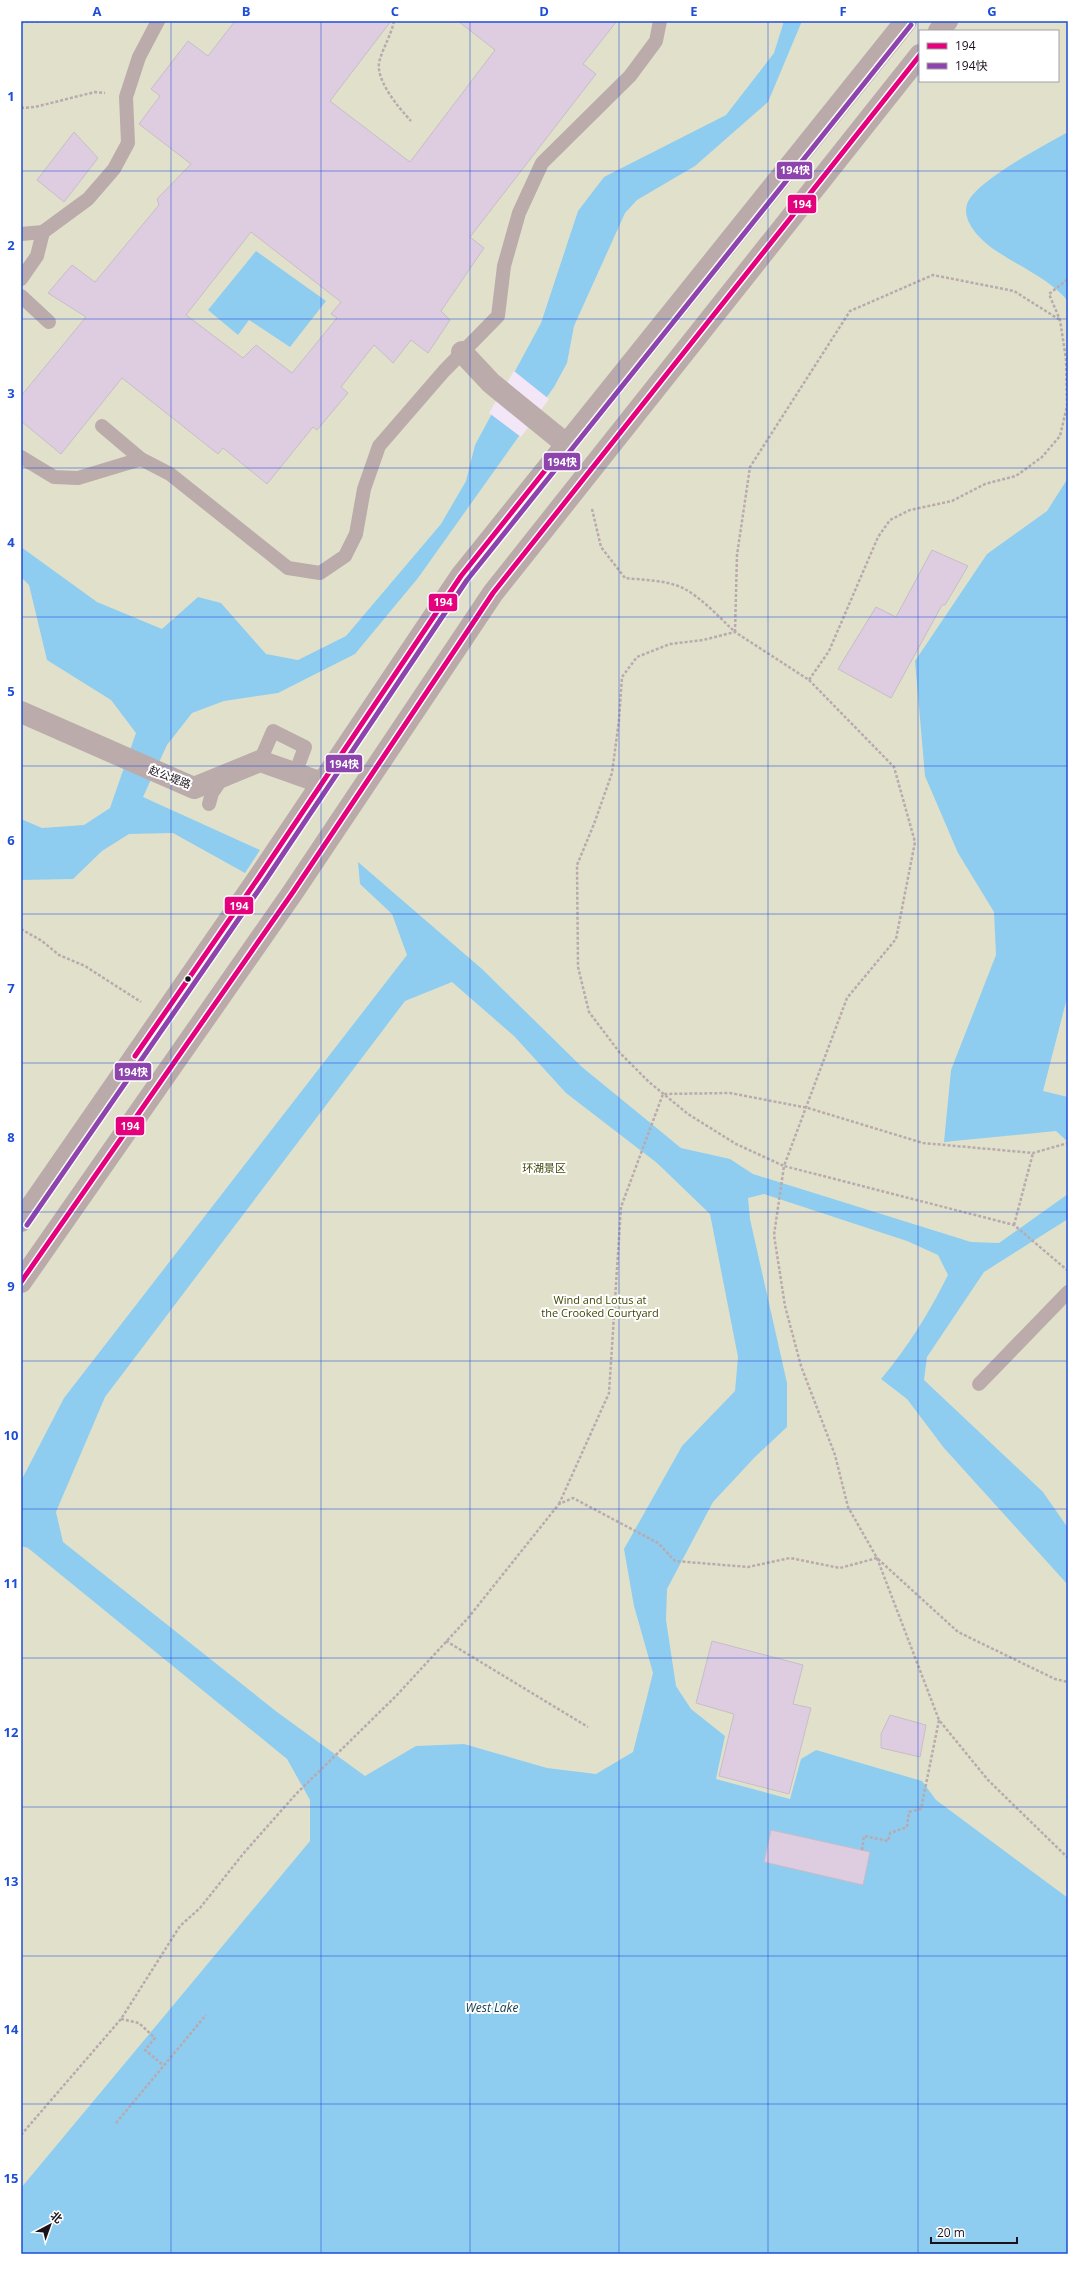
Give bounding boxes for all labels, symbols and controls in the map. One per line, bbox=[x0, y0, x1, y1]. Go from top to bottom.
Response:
text: A bbox=[93, 2, 102, 20]
text: B bbox=[242, 2, 251, 20]
text: C bbox=[391, 2, 399, 20]
text: D bbox=[539, 2, 549, 20]
text: E bbox=[690, 2, 698, 20]
text: F bbox=[839, 2, 847, 20]
text: G bbox=[987, 2, 997, 20]
legend bbox=[919, 30, 1059, 82]
text: 194 bbox=[955, 37, 976, 54]
text: 194快 bbox=[955, 57, 988, 74]
text: 1 bbox=[7, 87, 15, 105]
line badge: 194快 bbox=[776, 161, 813, 180]
text: 194快 bbox=[780, 162, 810, 177]
line badge: 194 bbox=[787, 194, 817, 214]
text: 194 bbox=[793, 196, 812, 211]
text: 2 bbox=[7, 236, 15, 254]
text: 3 bbox=[7, 384, 15, 402]
line badge: 194快 bbox=[543, 452, 581, 471]
text: 194快 bbox=[547, 454, 577, 469]
text: 4 bbox=[7, 533, 15, 551]
line badge: 194 bbox=[428, 593, 458, 612]
text: 194 bbox=[434, 594, 453, 609]
text: 5 bbox=[7, 682, 15, 700]
line badge: 194快 bbox=[325, 754, 363, 773]
text: 194快 bbox=[329, 756, 359, 771]
street label: 赵公堤路 bbox=[147, 762, 193, 791]
text: 6 bbox=[7, 831, 15, 849]
line badge: 194 bbox=[224, 896, 254, 915]
text: 194 bbox=[230, 898, 249, 913]
unlabelled marker bbox=[183, 974, 193, 984]
text: 7 bbox=[7, 979, 15, 997]
line badge: 194快 bbox=[114, 1062, 152, 1081]
text: 194快 bbox=[118, 1064, 148, 1079]
line badge: 194 bbox=[115, 1116, 145, 1136]
text: 194 bbox=[121, 1118, 140, 1133]
text: 8 bbox=[7, 1128, 15, 1146]
park label: 环湖景区 bbox=[522, 1160, 566, 1175]
text: 9 bbox=[7, 1277, 15, 1295]
park label: Wind and Lotus at the Crooked Courtyard bbox=[541, 1292, 659, 1320]
text: 10 bbox=[4, 1426, 18, 1444]
text: 11 bbox=[4, 1574, 18, 1592]
text: 12 bbox=[4, 1723, 19, 1741]
text: 13 bbox=[4, 1872, 18, 1890]
water label: West Lake bbox=[466, 1999, 518, 2016]
text: 14 bbox=[4, 2020, 19, 2038]
text: 15 bbox=[4, 2169, 18, 2187]
north arrow bbox=[30, 2205, 70, 2245]
text: 北 bbox=[48, 2208, 66, 2226]
scale bar bbox=[931, 2219, 1017, 2245]
text: 20 m bbox=[937, 2224, 965, 2241]

